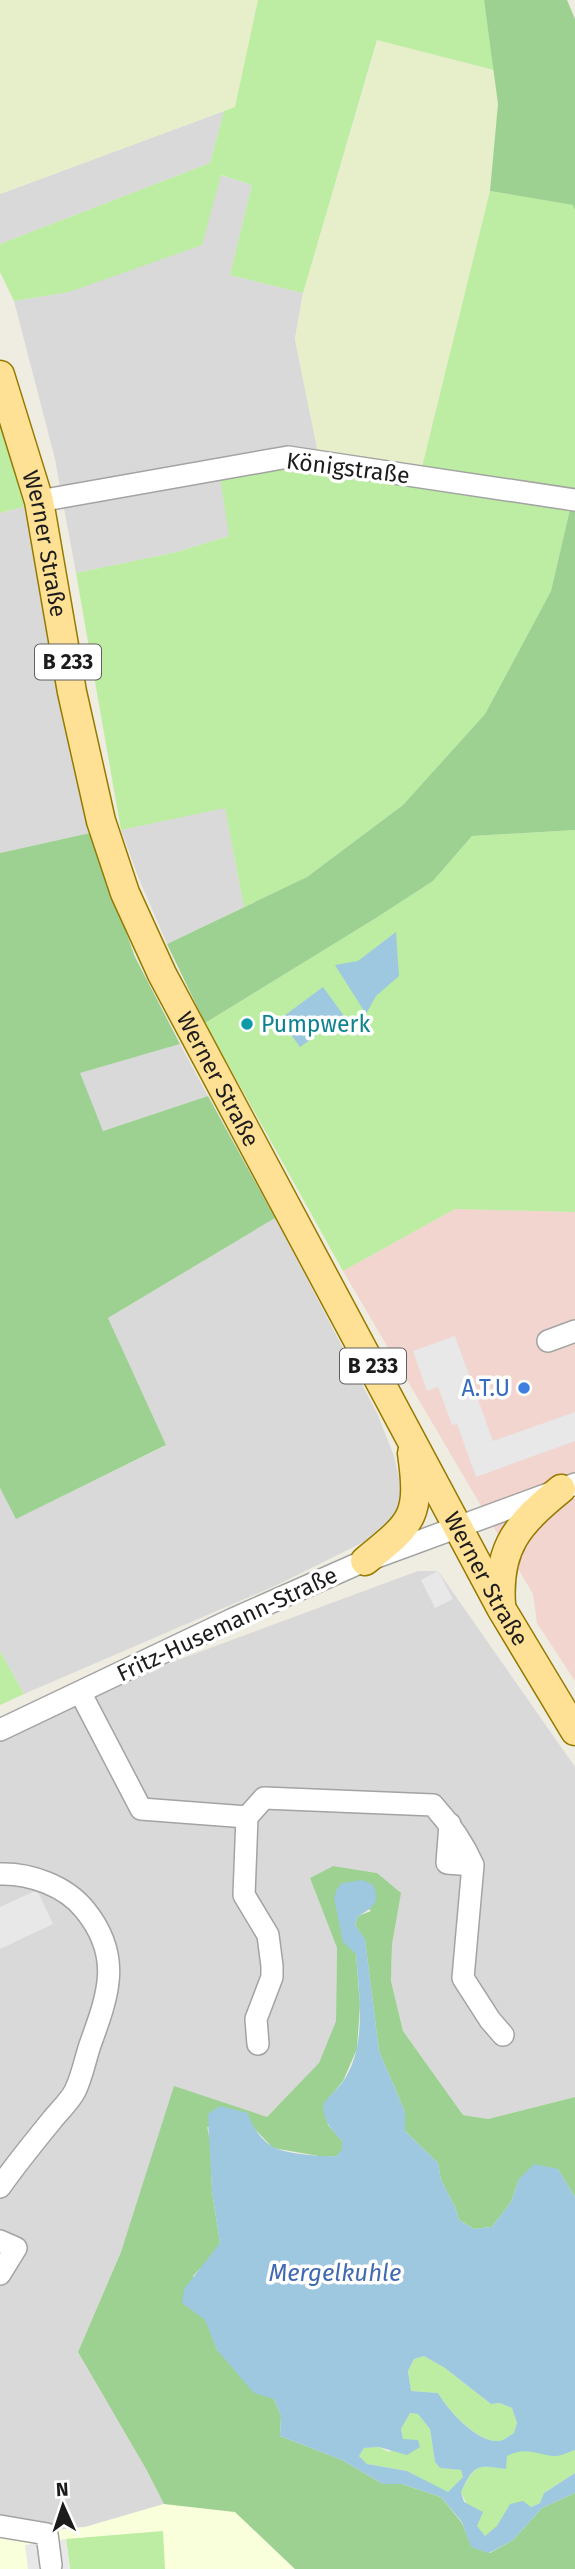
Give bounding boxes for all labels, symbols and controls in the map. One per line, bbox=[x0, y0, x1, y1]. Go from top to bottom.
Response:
street label: Königstraße bbox=[285, 447, 411, 489]
street label: Werner Straße bbox=[16, 467, 73, 619]
road number: B 233 bbox=[35, 644, 101, 680]
street label: Werner Straße bbox=[171, 1007, 266, 1151]
place label: Pumpwerk bbox=[261, 1010, 370, 1038]
marker: Pumpwerk bbox=[239, 1016, 255, 1032]
road number: B 233 bbox=[340, 1348, 406, 1384]
place label: A.T.U bbox=[462, 1374, 510, 1402]
marker: A.T.U bbox=[516, 1380, 532, 1396]
street label: Werner Straße bbox=[438, 1507, 534, 1651]
street label: Fritz-Husemann-Straße bbox=[112, 1561, 342, 1687]
water label: Mergelkuhle bbox=[269, 2259, 401, 2287]
north arrow bbox=[28, 2471, 98, 2541]
text: N bbox=[55, 2478, 69, 2501]

